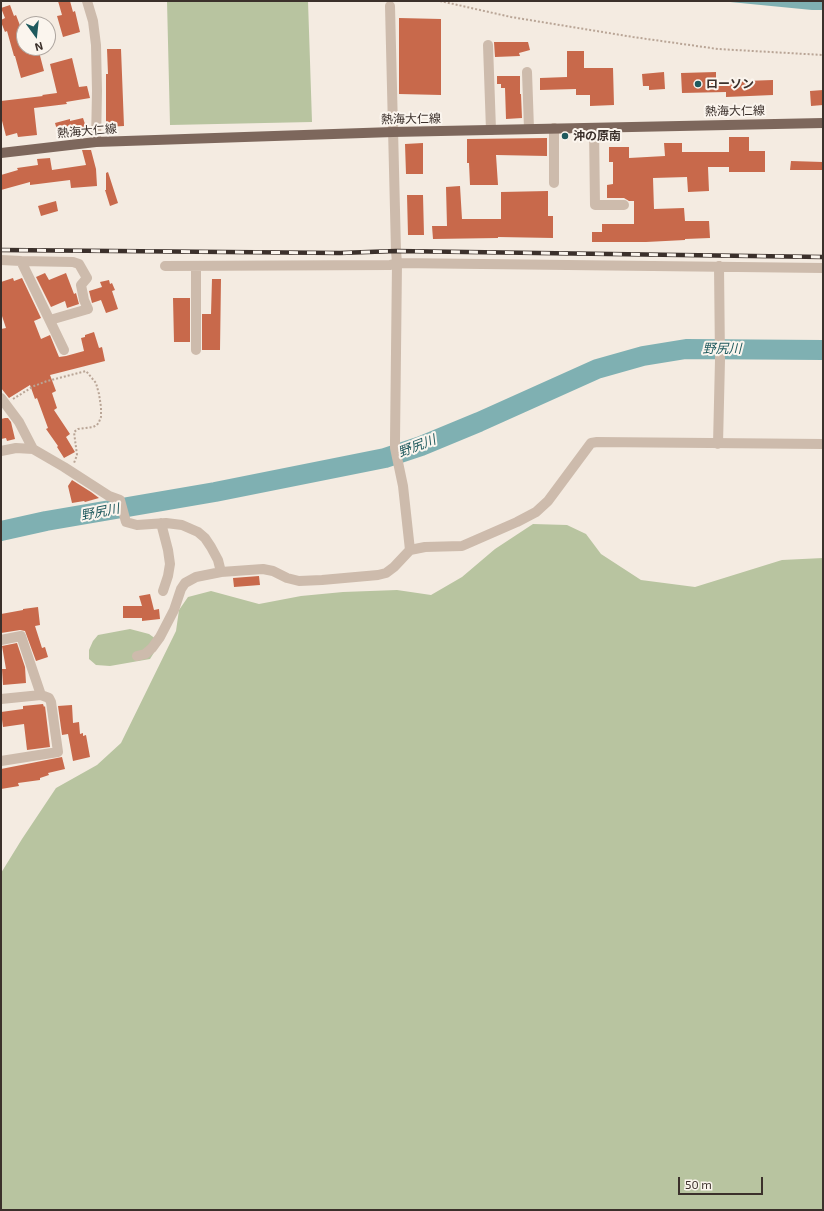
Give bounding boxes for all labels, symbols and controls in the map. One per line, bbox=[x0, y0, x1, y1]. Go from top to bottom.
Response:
north arrow bbox=[16, 16, 56, 56]
text: N bbox=[33, 40, 45, 54]
place label: ローソン bbox=[706, 77, 754, 91]
marker: ローソン bbox=[693, 79, 703, 89]
street label: 熱海大仁線 bbox=[705, 103, 765, 119]
street label: 熱海大仁線 bbox=[381, 111, 441, 127]
street label: 熱海大仁線 bbox=[56, 121, 118, 141]
place label: 沖の原南 bbox=[573, 129, 621, 143]
marker: 沖の原南 bbox=[560, 131, 570, 141]
water label: 野尻川 bbox=[703, 341, 741, 357]
water label: 野尻川 bbox=[396, 432, 438, 460]
water label: 野尻川 bbox=[79, 501, 121, 523]
scale bar bbox=[680, 1169, 765, 1195]
text: 50 m bbox=[685, 1177, 712, 1191]

